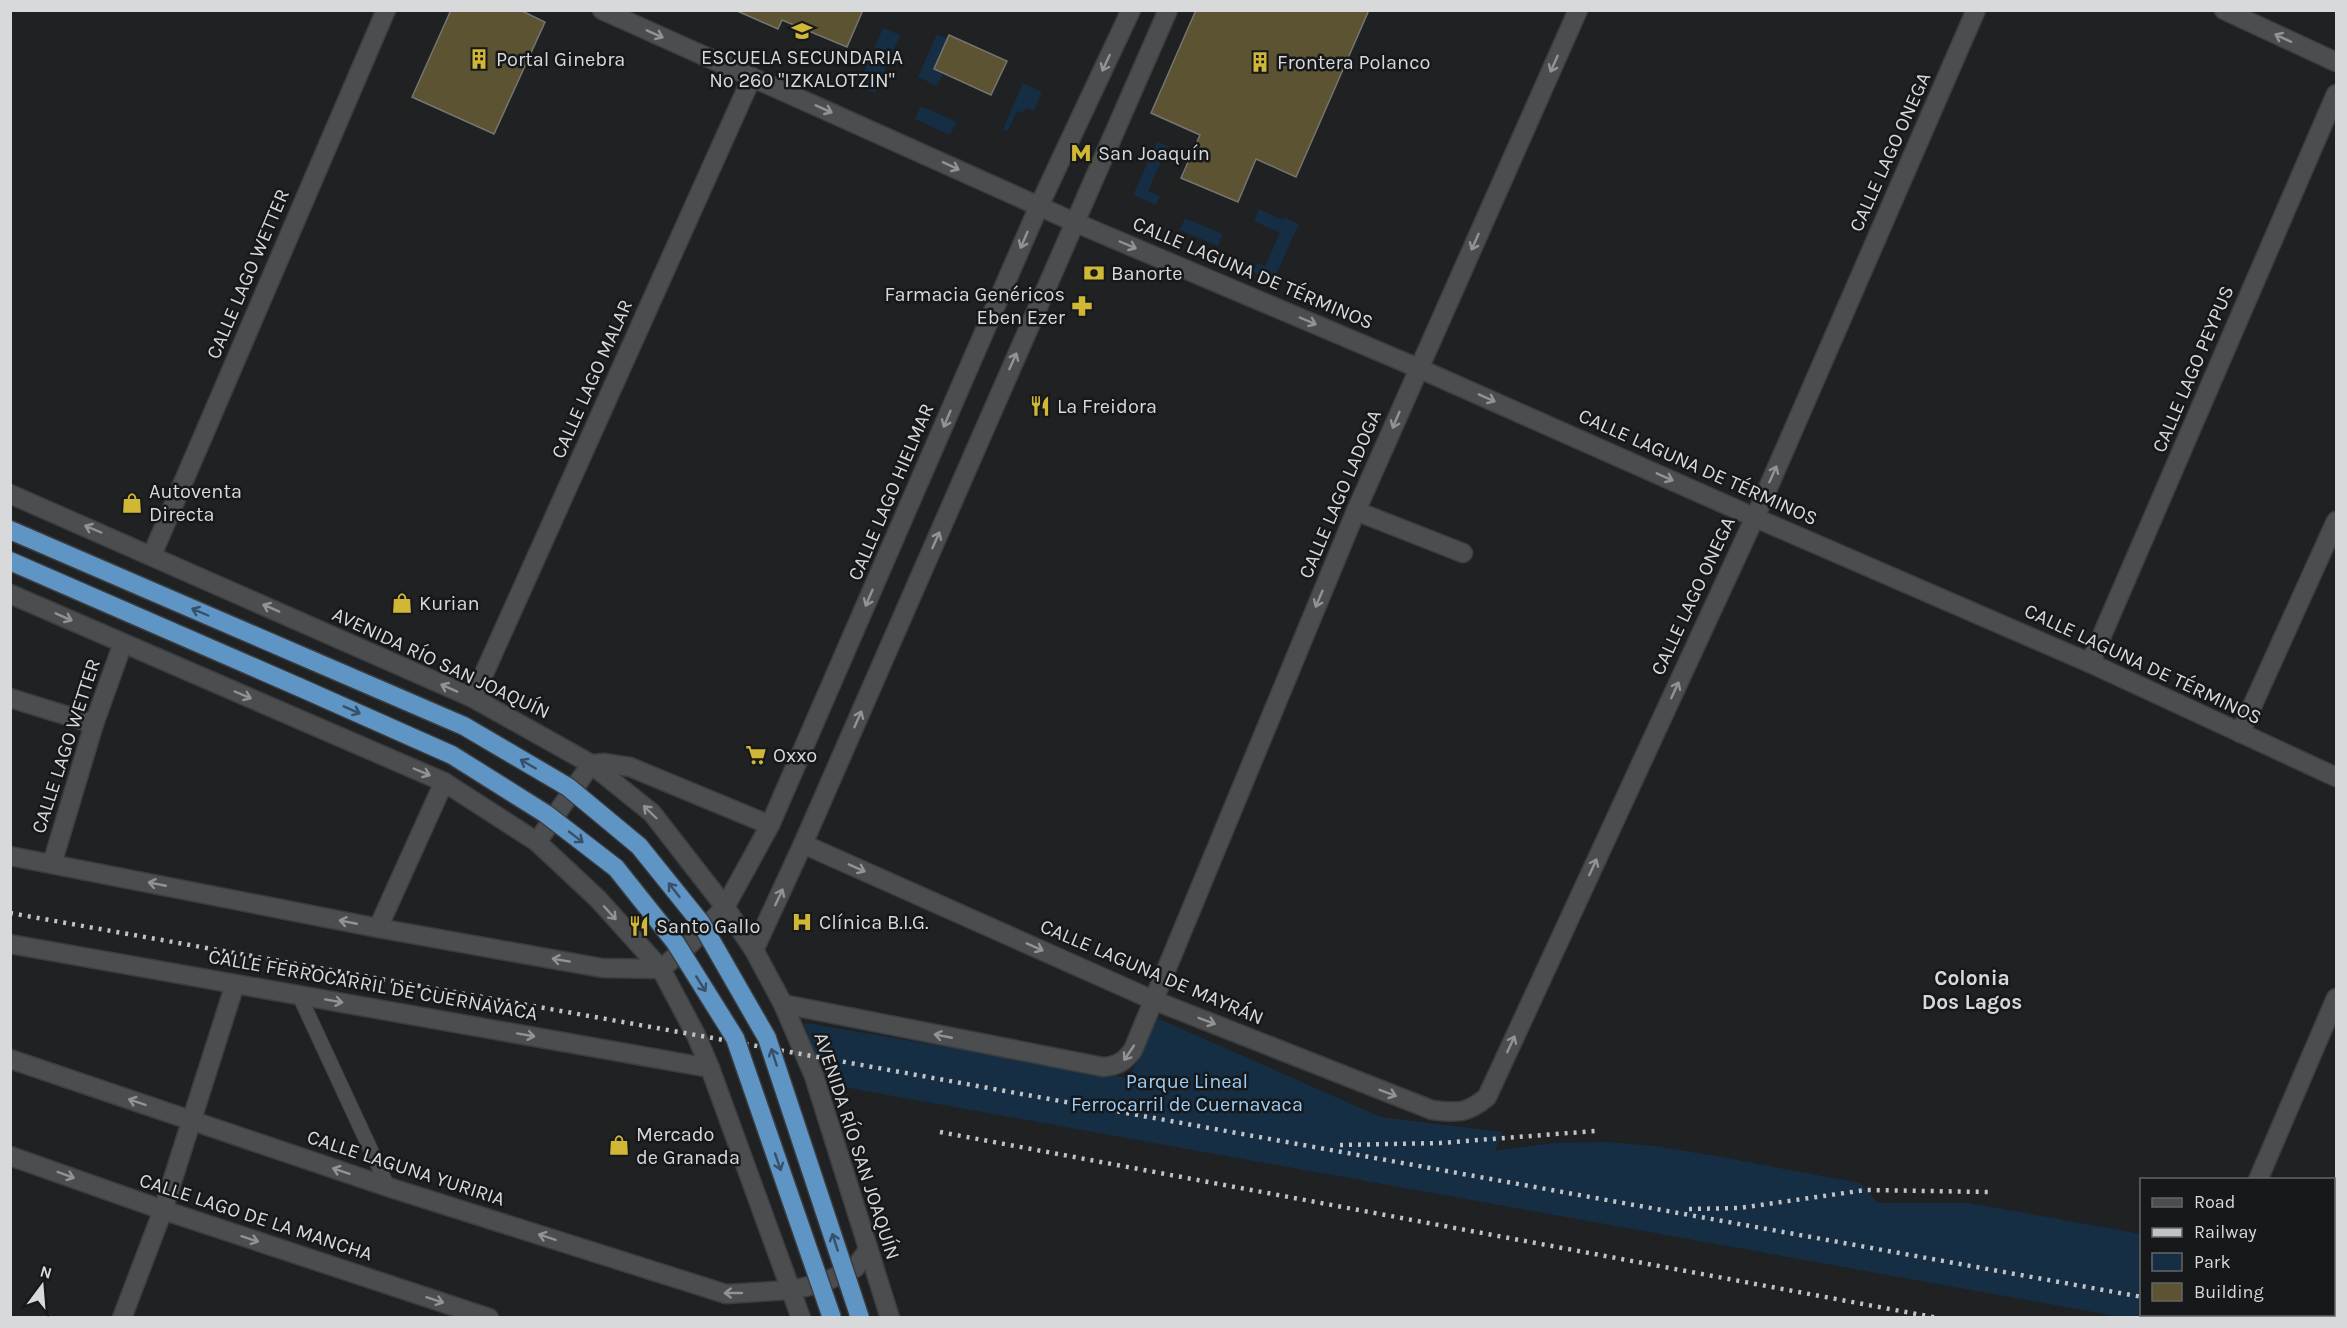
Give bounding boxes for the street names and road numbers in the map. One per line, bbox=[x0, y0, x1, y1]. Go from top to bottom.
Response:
street label: CALLE LAGO ONEGA bbox=[1845, 69, 1935, 235]
street label: CALLE LAGO WETTER bbox=[202, 186, 294, 362]
street label: CALLE LAGUNA DE TÉRMINOS bbox=[1129, 211, 1377, 334]
street label: CALLE LAGO PEYPUS bbox=[2147, 282, 2239, 456]
street label: CALLE LAGO MALAR bbox=[547, 296, 637, 462]
street label: CALLE LAGO HIELMAR bbox=[843, 400, 939, 584]
street label: CALLE LAGUNA DE TÉRMINOS bbox=[1575, 403, 1821, 530]
street label: CALLE LAGO LADOGA bbox=[1294, 406, 1386, 582]
street label: CALLE LAGO ONEGA bbox=[1646, 513, 1740, 679]
street label: CALLE LAGUNA DE TÉRMINOS bbox=[2021, 598, 2266, 729]
street label: AVENIDA RÍO SAN JOAQUÍN bbox=[329, 601, 554, 724]
street label: CALLE LAGO WETTER bbox=[27, 656, 105, 836]
street label: CALLE LAGUNA DE MAYRÁN bbox=[1037, 913, 1268, 1030]
street label: CALLE FERROCARRIL DE CUERNAVACA bbox=[207, 945, 539, 1025]
street label: AVENIDA RÍO SAN JOAQUÍN bbox=[809, 1029, 906, 1262]
street label: CALLE LAGUNA YURIRIA bbox=[304, 1125, 508, 1211]
street label: CALLE LAGO DE LA MANCHA bbox=[136, 1168, 376, 1266]

